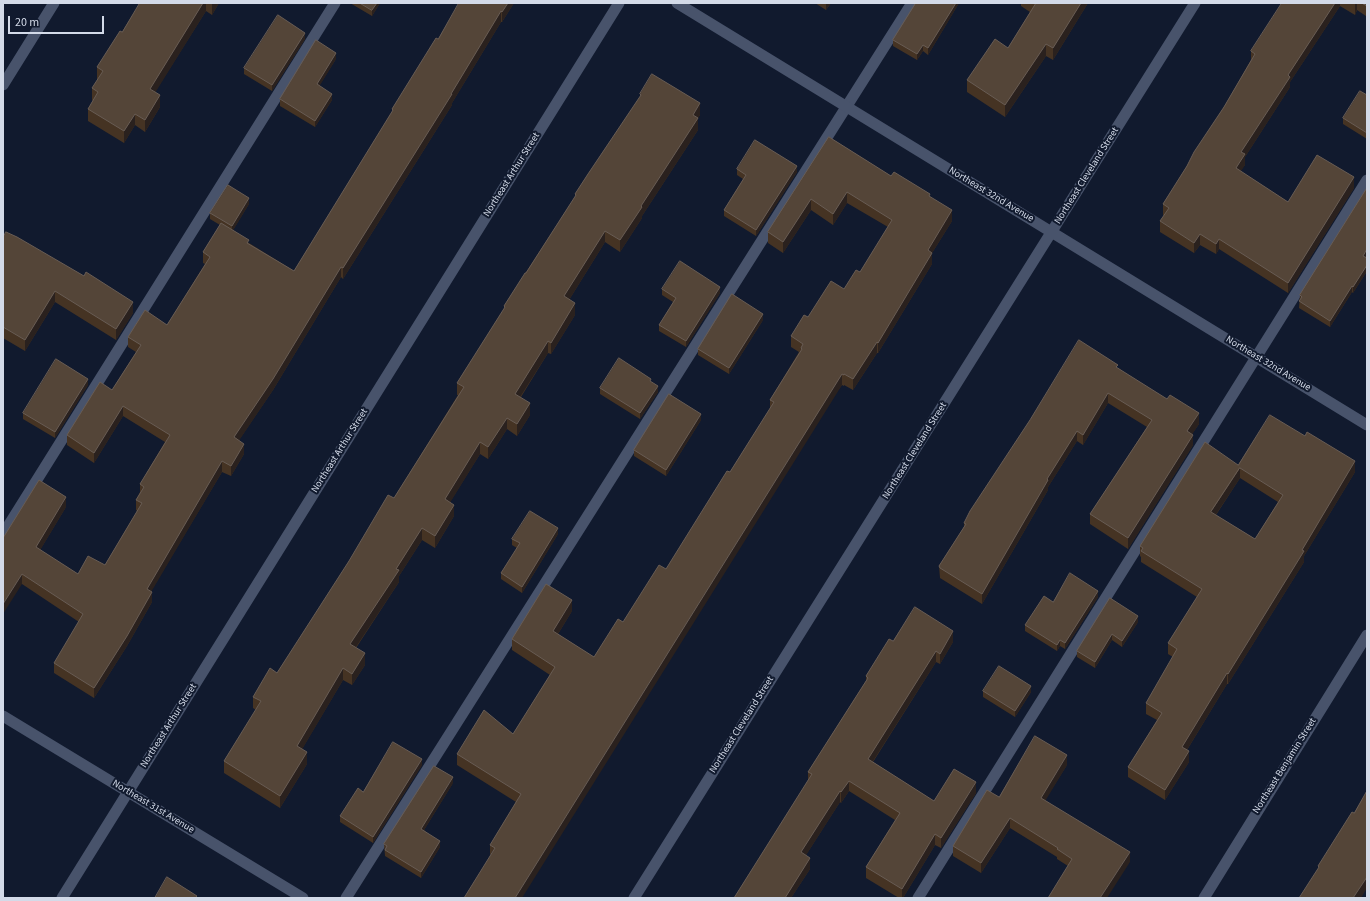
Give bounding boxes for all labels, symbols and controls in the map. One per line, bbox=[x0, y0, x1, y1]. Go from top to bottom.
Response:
scale bar bbox=[10, 8, 106, 34]
text: 20 m bbox=[15, 14, 39, 31]
street label: Northeast Cleveland Street bbox=[1052, 125, 1122, 227]
street label: Northeast Arthur Street bbox=[481, 131, 543, 219]
street label: Northeast 32nd Avenue bbox=[946, 165, 1036, 225]
street label: Northeast 32nd Avenue bbox=[1223, 334, 1313, 394]
street label: Northeast Cleveland Street bbox=[880, 400, 950, 502]
street label: Northeast Arthur Street bbox=[309, 407, 371, 495]
street label: Northeast Cleveland Street bbox=[707, 674, 777, 776]
street label: Northeast Arthur Street bbox=[138, 682, 200, 770]
street label: Northeast Benjamin Street bbox=[1251, 716, 1319, 816]
street label: Northeast 31st Avenue bbox=[110, 778, 196, 836]

